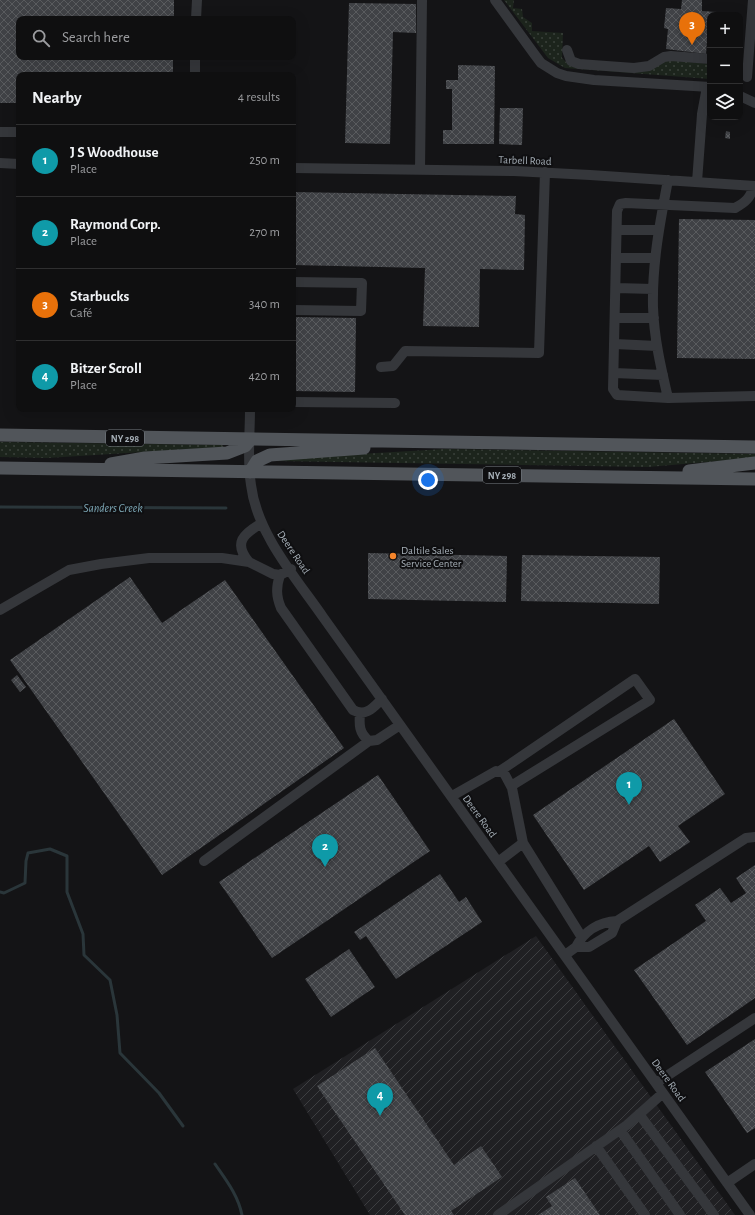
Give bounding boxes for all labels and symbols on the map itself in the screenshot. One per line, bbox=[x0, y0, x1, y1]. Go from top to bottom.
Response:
pin: 3 bbox=[679, 12, 705, 45]
street label: Tarbell Road bbox=[498, 154, 552, 167]
road number: NY 298 bbox=[106, 430, 144, 446]
road number: NY 298 bbox=[483, 467, 521, 483]
your location bbox=[418, 470, 438, 490]
water label: Sanders Creek bbox=[83, 502, 143, 514]
street label: Deere Road bbox=[275, 529, 312, 576]
place label: Daltile Sales Service Center bbox=[401, 545, 462, 569]
marker: Daltile Sales Service Center bbox=[388, 551, 398, 561]
pin: 1 bbox=[616, 772, 642, 805]
street label: Deere Road bbox=[461, 793, 499, 840]
pin: 2 bbox=[312, 834, 338, 867]
street label: Deere Road bbox=[650, 1057, 688, 1104]
pin: 4 bbox=[367, 1083, 393, 1116]

